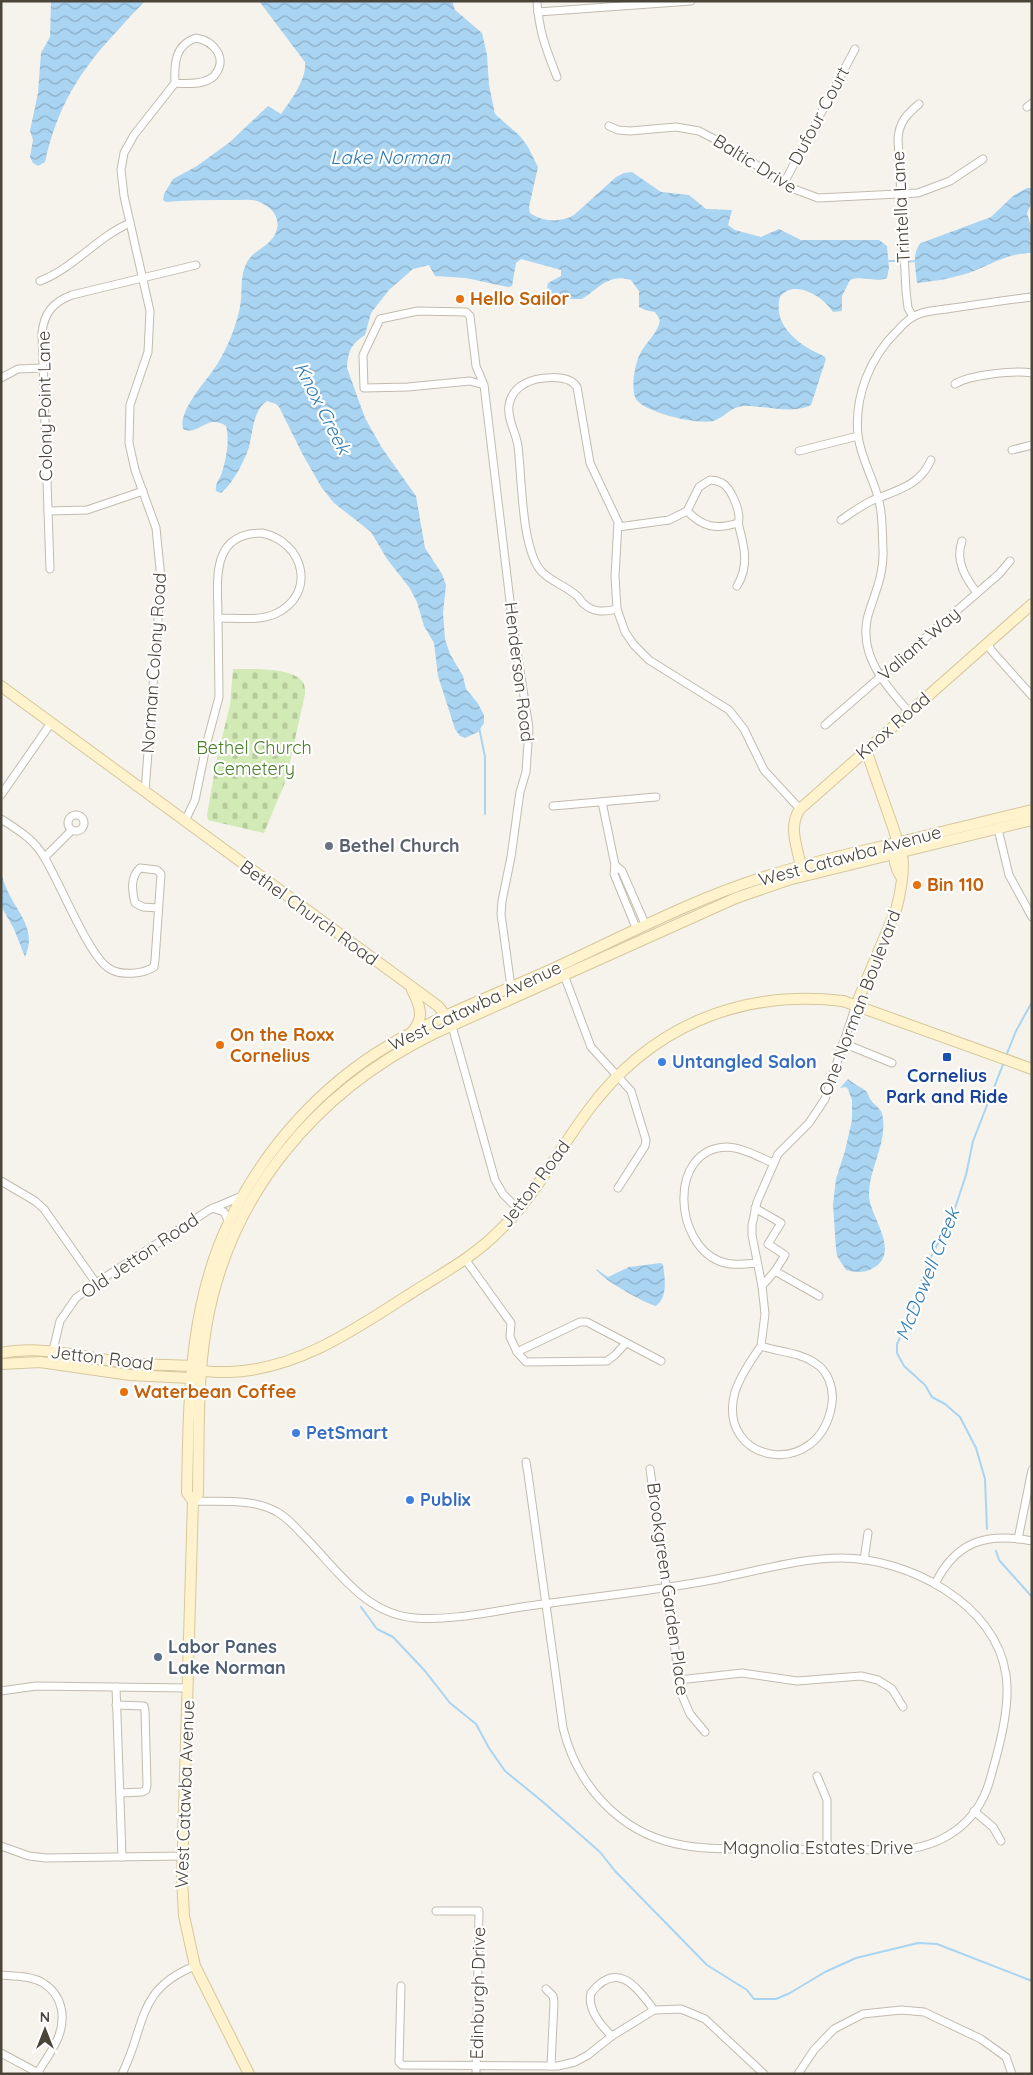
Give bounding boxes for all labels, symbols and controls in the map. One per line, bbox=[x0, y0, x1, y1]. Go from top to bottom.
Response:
street label: Dufour Court bbox=[783, 63, 854, 169]
street label: Baltic Drive bbox=[709, 129, 801, 198]
water label: Lake Norman bbox=[330, 145, 451, 169]
street label: Trintella Lane bbox=[886, 150, 915, 264]
place label: Hello Sailor bbox=[470, 287, 570, 310]
marker: Hello Sailor bbox=[454, 293, 466, 305]
street label: Colony Point Lane bbox=[32, 330, 57, 482]
water label: Knox Creek bbox=[290, 358, 357, 460]
street label: Norman Colony Road bbox=[136, 572, 171, 754]
street label: Henderson Road bbox=[499, 601, 539, 743]
street label: Valiant Way bbox=[873, 602, 964, 686]
street label: Knox Road bbox=[851, 687, 935, 764]
park label: Bethel Church Cemetery bbox=[196, 736, 312, 780]
street label: West Catawba Avenue bbox=[756, 820, 944, 891]
place label: Bethel Church bbox=[339, 834, 460, 857]
marker: Bethel Church bbox=[323, 840, 335, 852]
street label: Bethel Church Road bbox=[236, 855, 383, 970]
place label: Bin 110 bbox=[927, 873, 984, 896]
marker: Bin 110 bbox=[911, 879, 923, 891]
street label: One Norman Boulevard bbox=[813, 907, 906, 1099]
street label: West Catawba Avenue bbox=[385, 955, 565, 1056]
place label: On the Roxx Cornelius bbox=[230, 1023, 334, 1067]
marker: On the Roxx Cornelius bbox=[214, 1039, 226, 1051]
place label: Untangled Salon bbox=[672, 1050, 817, 1073]
marker: Cornelius Park and Ride bbox=[941, 1051, 953, 1063]
marker: Untangled Salon bbox=[656, 1056, 668, 1068]
place label: Cornelius Park and Ride bbox=[886, 1064, 1008, 1108]
street label: Jetton Road bbox=[494, 1135, 575, 1232]
water label: McDowell Creek bbox=[890, 1203, 965, 1344]
street label: Old Jetton Road bbox=[77, 1208, 203, 1303]
street label: Jetton Road bbox=[49, 1340, 155, 1375]
place label: Waterbean Coffee bbox=[134, 1380, 296, 1403]
marker: Waterbean Coffee bbox=[118, 1386, 130, 1398]
place label: PetSmart bbox=[306, 1421, 388, 1444]
marker: PetSmart bbox=[290, 1427, 302, 1439]
street label: Brookgreen Garden Place bbox=[642, 1481, 695, 1697]
place label: Publix bbox=[420, 1488, 471, 1511]
marker: Publix bbox=[404, 1494, 416, 1506]
place label: Labor Panes Lake Norman bbox=[168, 1635, 286, 1679]
marker: Labor Panes Lake Norman bbox=[152, 1651, 164, 1663]
street label: West Catawba Avenue bbox=[170, 1700, 199, 1888]
street label: Magnolia Estates Drive bbox=[723, 1836, 913, 1859]
street label: Edinburgh Drive bbox=[465, 1926, 490, 2060]
north arrow bbox=[20, 2005, 70, 2055]
text: N bbox=[40, 2008, 50, 2026]

